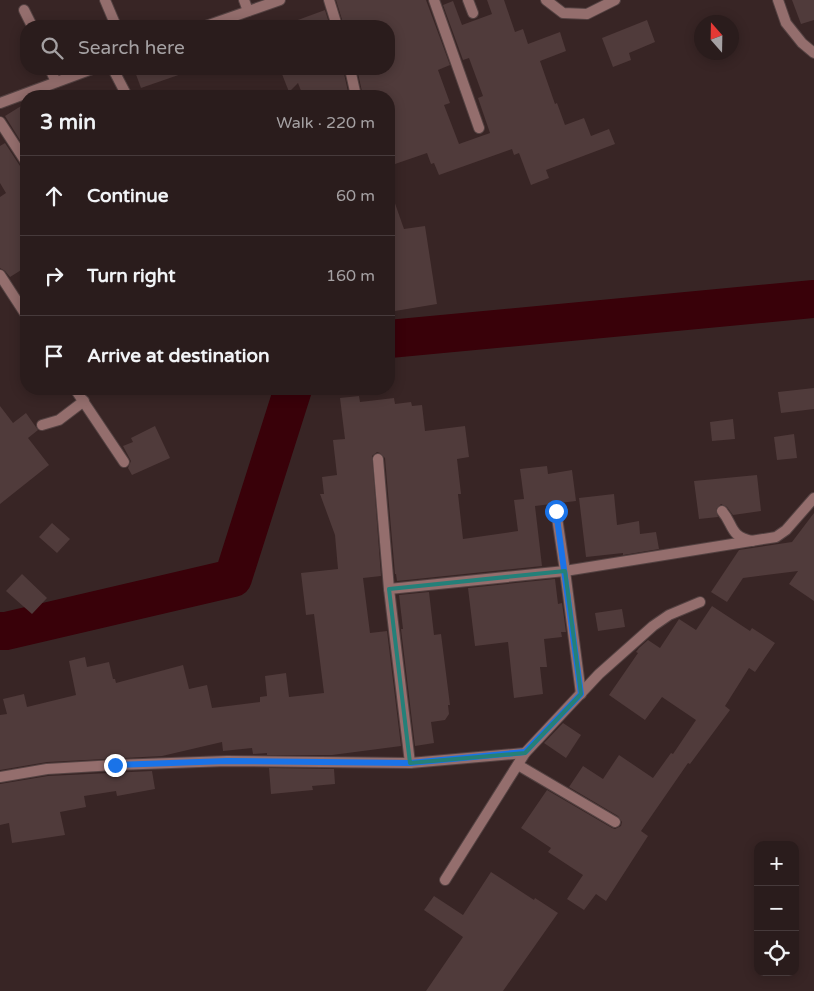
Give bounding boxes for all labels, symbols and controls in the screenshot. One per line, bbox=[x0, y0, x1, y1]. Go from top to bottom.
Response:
north arrow bbox=[694, 15, 739, 60]
search box bbox=[20, 20, 395, 75]
icon: search bbox=[38, 34, 66, 62]
text: Search here bbox=[78, 37, 185, 59]
text: 3 min bbox=[40, 110, 96, 135]
text: Walk · 220 m bbox=[276, 113, 375, 133]
icon: ahead bbox=[40, 182, 68, 210]
text: Continue bbox=[87, 185, 169, 207]
text: 60 m bbox=[336, 186, 375, 206]
icon: right bbox=[40, 262, 68, 290]
text: Turn right bbox=[87, 265, 175, 287]
text: 160 m bbox=[326, 266, 375, 286]
icon: arrive bbox=[40, 342, 68, 370]
text: Arrive at destination bbox=[87, 345, 270, 367]
route start bbox=[545, 500, 568, 523]
route end bbox=[104, 754, 127, 777]
map controls bbox=[754, 841, 799, 976]
button: + bbox=[754, 841, 799, 886]
button: − bbox=[754, 886, 799, 931]
button: locate bbox=[754, 931, 799, 976]

